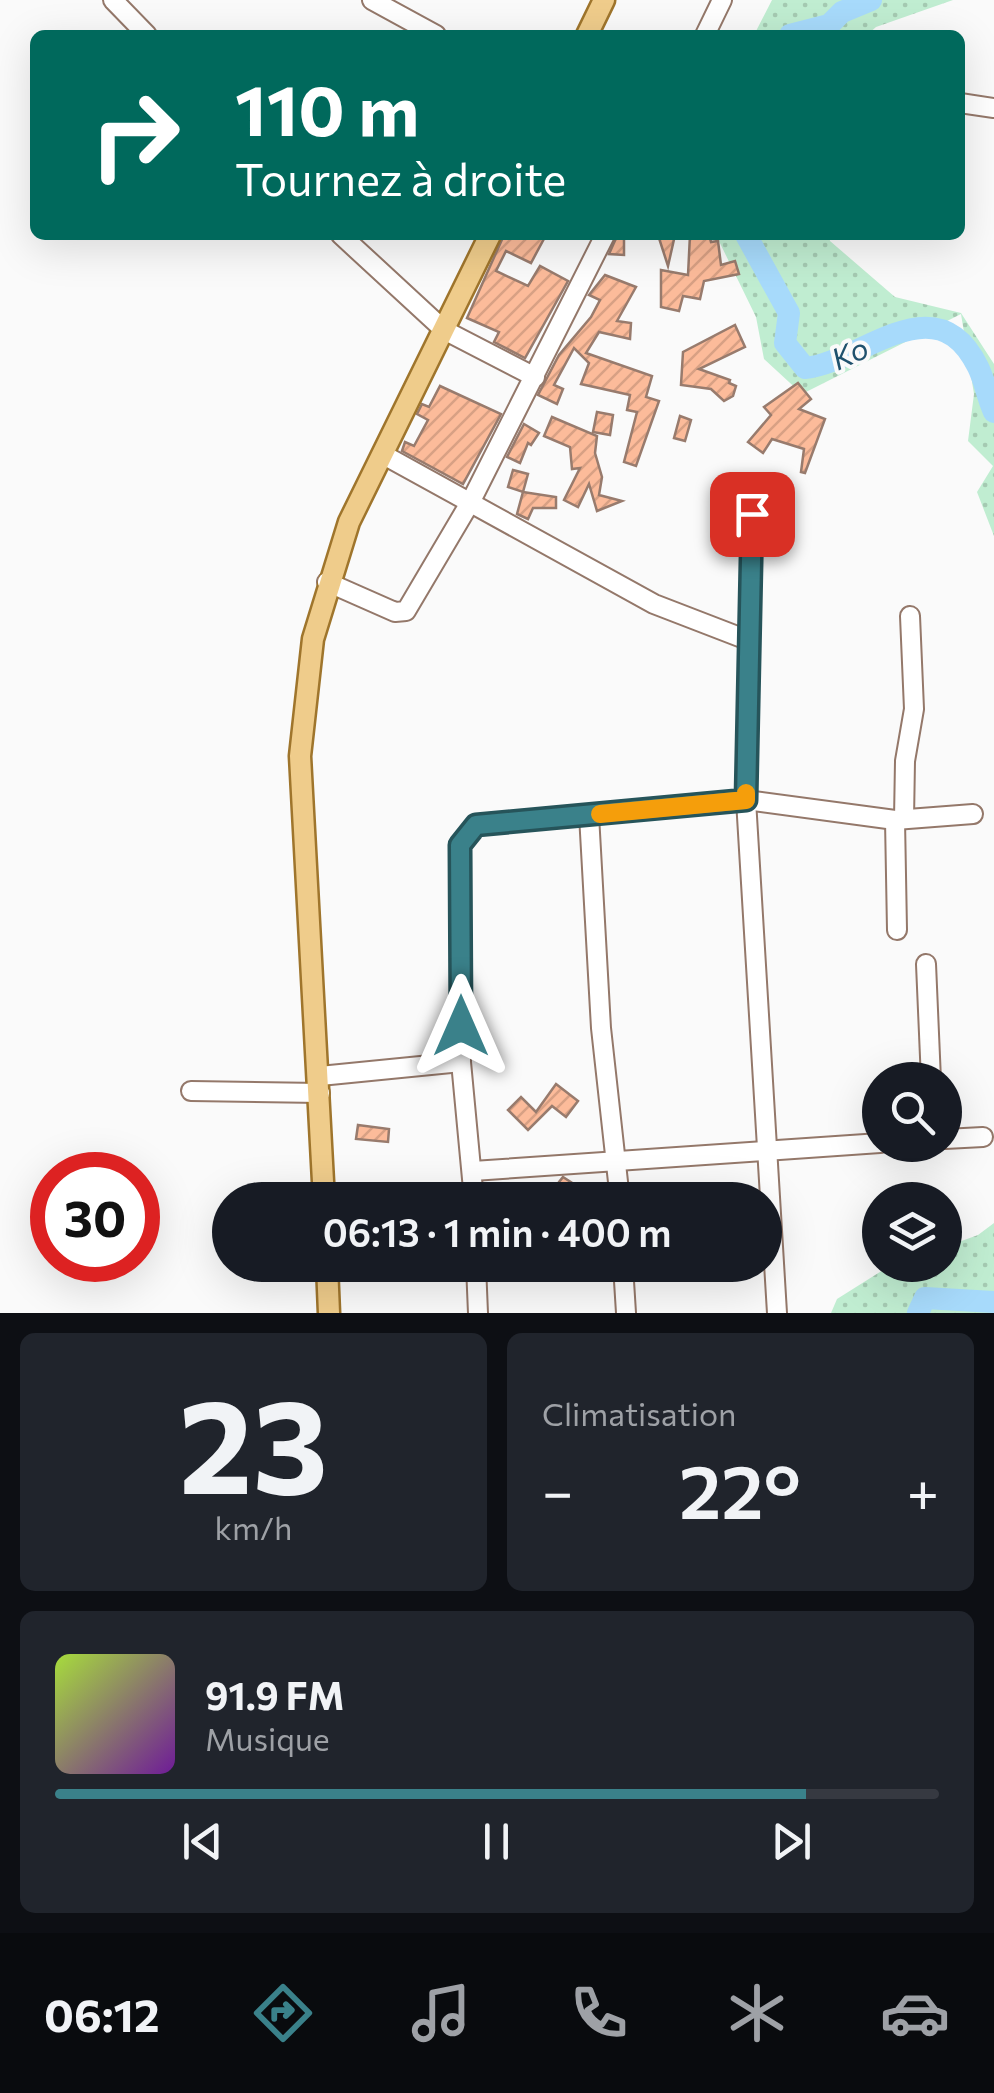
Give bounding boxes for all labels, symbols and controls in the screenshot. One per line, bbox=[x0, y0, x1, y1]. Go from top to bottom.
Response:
text: 110 m bbox=[235, 65, 419, 150]
icon: right bbox=[70, 70, 200, 200]
text: Tournez à droite bbox=[235, 150, 566, 205]
water label: Ko bbox=[825, 327, 873, 377]
pin bbox=[710, 472, 795, 557]
icon: arrive bbox=[725, 487, 780, 542]
position arrow bbox=[409, 974, 513, 1078]
map controls bbox=[862, 1062, 962, 1282]
button: search bbox=[862, 1062, 962, 1162]
speed limit sign: 30 bbox=[30, 1152, 160, 1282]
button: layers bbox=[862, 1182, 962, 1282]
text: 06:13 · 1 min · 400 m bbox=[323, 1208, 671, 1255]
text: 23 bbox=[179, 1362, 328, 1521]
text: Climatisation bbox=[542, 1393, 736, 1433]
text: 22° bbox=[679, 1443, 801, 1534]
text: − bbox=[542, 1456, 573, 1523]
text: + bbox=[907, 1456, 939, 1523]
text: km/h bbox=[215, 1507, 292, 1547]
text: 91.9 FM bbox=[205, 1671, 344, 1718]
text: Musique bbox=[205, 1718, 330, 1758]
icon: previous bbox=[175, 1814, 230, 1869]
icon: pause bbox=[469, 1814, 524, 1869]
icon: next bbox=[764, 1814, 819, 1869]
icon: directions bbox=[248, 1978, 318, 2048]
icon: music bbox=[406, 1978, 476, 2048]
icon: phone bbox=[564, 1978, 634, 2048]
icon: climate bbox=[722, 1978, 792, 2048]
icon: car bbox=[880, 1978, 950, 2048]
text: 06:12 bbox=[44, 1986, 160, 2041]

